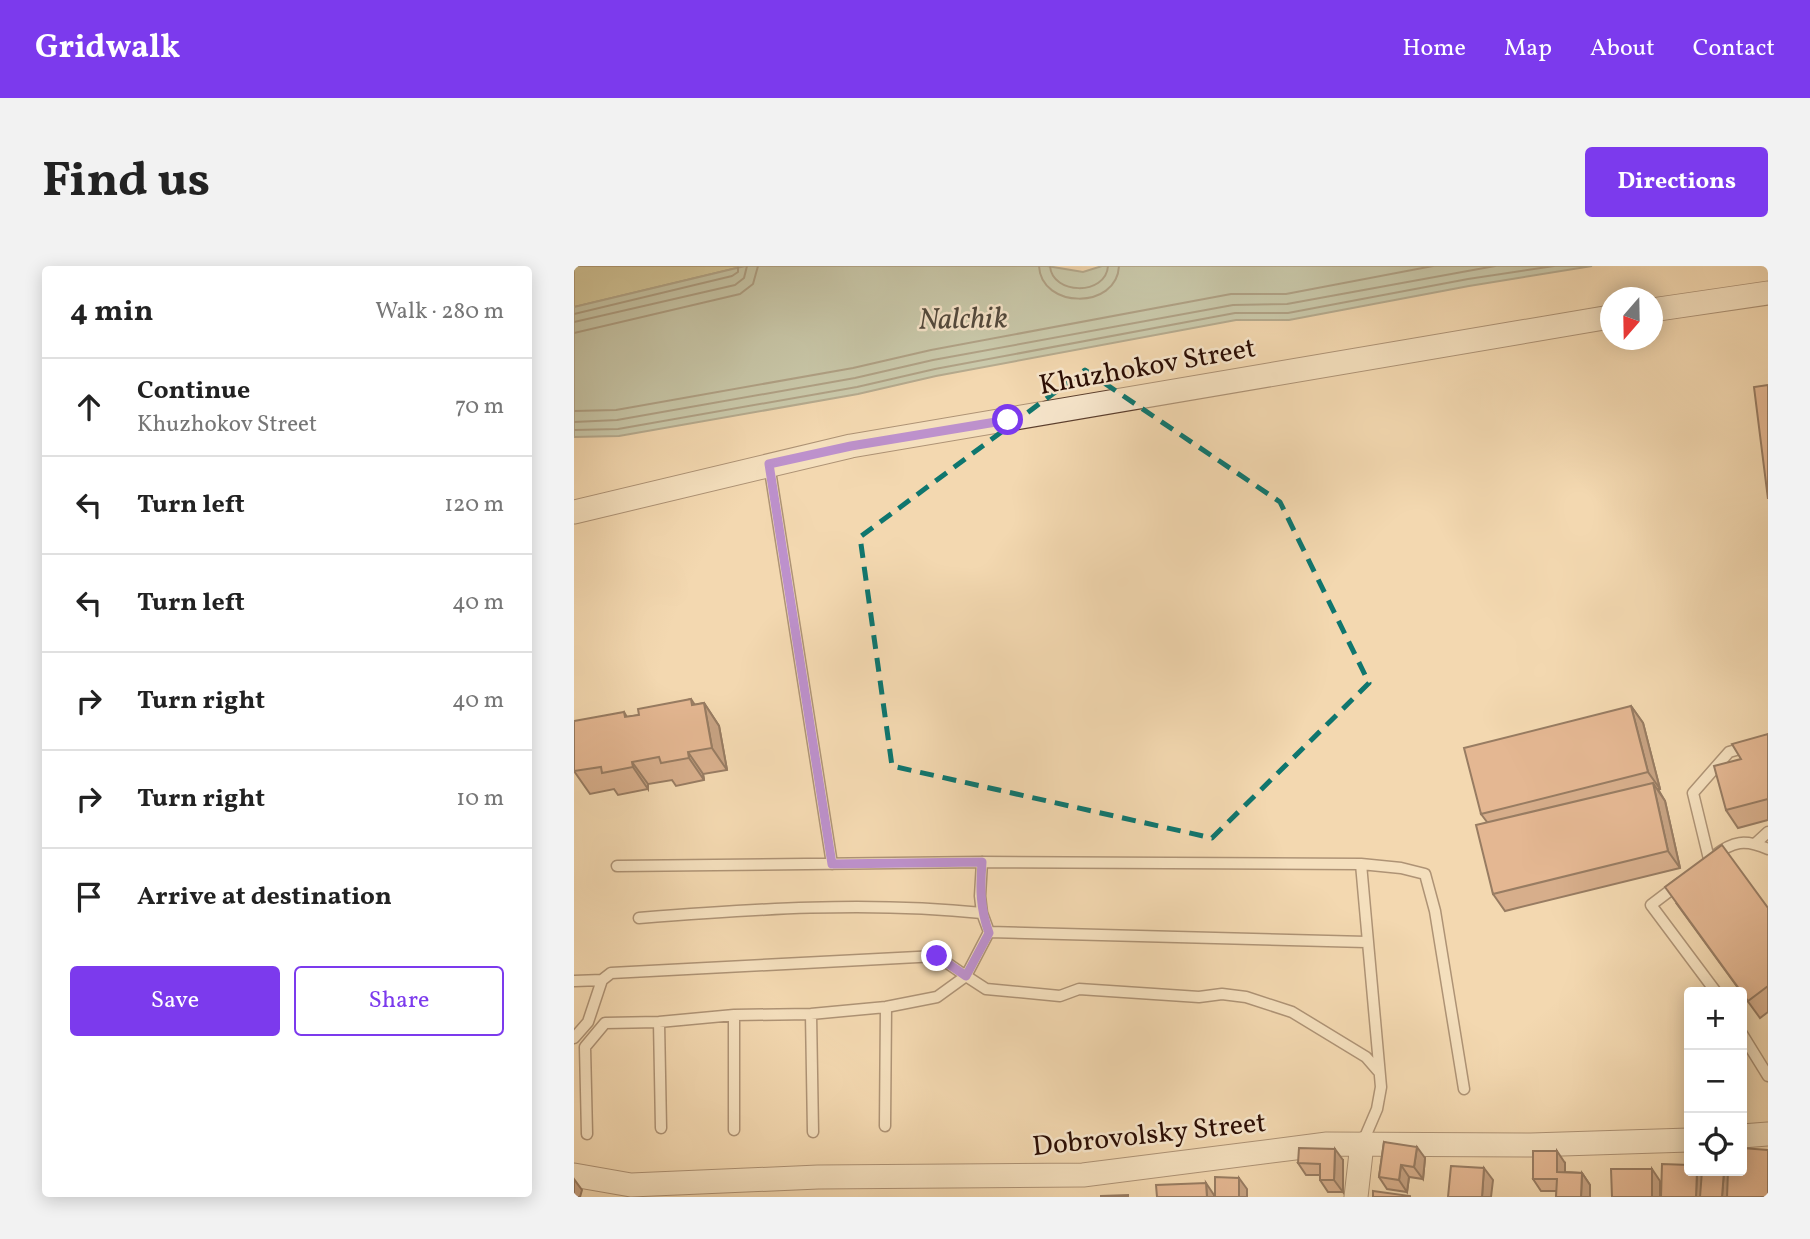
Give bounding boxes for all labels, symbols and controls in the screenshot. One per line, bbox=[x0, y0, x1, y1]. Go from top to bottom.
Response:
text: Gridwalk bbox=[35, 26, 180, 72]
text: Home bbox=[1402, 32, 1466, 66]
text: Map bbox=[1504, 32, 1552, 66]
text: About bbox=[1590, 32, 1655, 66]
text: Contact bbox=[1693, 32, 1775, 66]
button: Directions bbox=[1585, 147, 1768, 217]
text: Find us bbox=[42, 148, 210, 217]
north arrow bbox=[1600, 287, 1663, 350]
text: 4 min bbox=[70, 291, 154, 333]
text: Walk · 280 m bbox=[375, 296, 504, 328]
water label: Nalchik bbox=[918, 298, 1008, 342]
street label: Khuzhokov Street bbox=[1036, 329, 1259, 406]
text: Continue bbox=[137, 373, 250, 409]
icon: ahead bbox=[70, 388, 108, 426]
text: 70 m bbox=[455, 391, 504, 423]
route start bbox=[992, 404, 1023, 435]
text: Khuzhokov Street bbox=[137, 409, 317, 441]
icon: left bbox=[70, 486, 108, 524]
text: Turn left bbox=[137, 487, 245, 523]
text: 120 m bbox=[444, 489, 504, 521]
icon: left bbox=[70, 584, 108, 622]
text: Turn left bbox=[137, 585, 245, 621]
text: 40 m bbox=[452, 587, 504, 619]
icon: right bbox=[70, 682, 108, 720]
text: Turn right bbox=[137, 683, 265, 719]
text: 40 m bbox=[452, 685, 504, 717]
icon: right bbox=[70, 780, 108, 818]
text: Turn right bbox=[137, 781, 265, 817]
text: 10 m bbox=[456, 783, 504, 815]
icon: arrive bbox=[70, 878, 108, 916]
text: Arrive at destination bbox=[137, 879, 392, 915]
route end bbox=[921, 940, 952, 971]
button: Save bbox=[70, 966, 280, 1036]
button: Share bbox=[294, 966, 504, 1036]
map controls bbox=[1684, 987, 1747, 1176]
button: + bbox=[1684, 987, 1747, 1050]
button: − bbox=[1684, 1050, 1747, 1113]
street label: Dobrovolsky Street bbox=[1030, 1104, 1268, 1167]
button: locate bbox=[1684, 1113, 1747, 1176]

